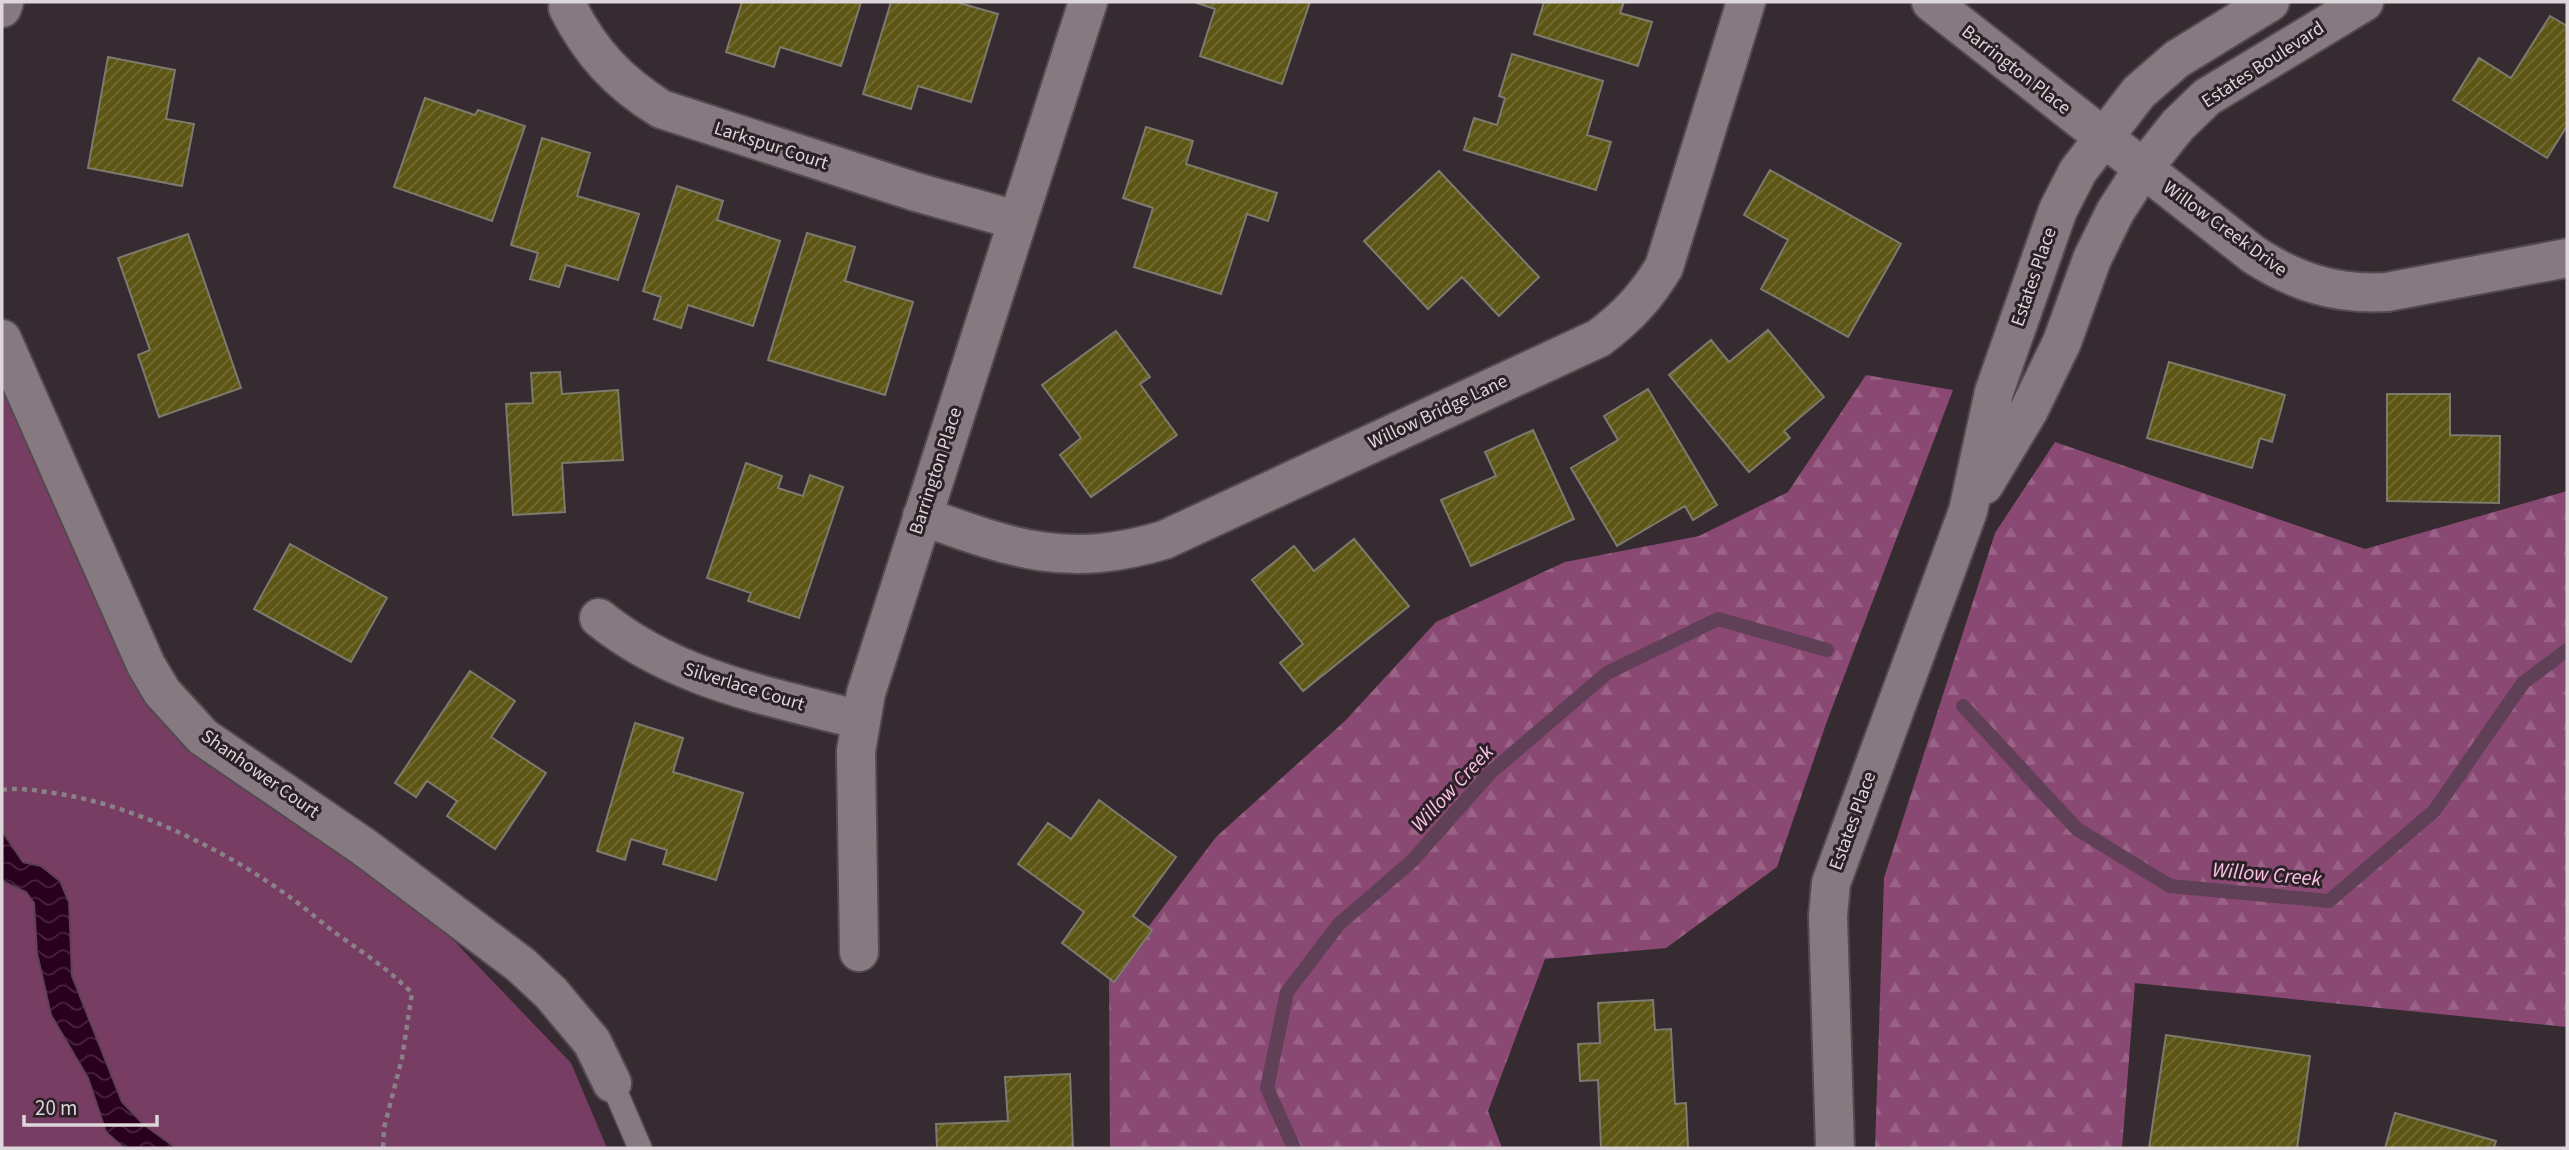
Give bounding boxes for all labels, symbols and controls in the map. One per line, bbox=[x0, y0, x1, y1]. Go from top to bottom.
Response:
street label: Estates Boulevard bbox=[2196, 15, 2330, 115]
street label: Barrington Place bbox=[1956, 19, 2076, 121]
street label: Larkspur Court bbox=[710, 115, 832, 177]
street label: Willow Creek Drive bbox=[2157, 175, 2293, 283]
street label: Estates Place bbox=[2004, 224, 2064, 330]
street label: Willow Bridge Lane bbox=[1364, 368, 1512, 456]
street label: Barrington Place bbox=[903, 404, 969, 538]
street label: Silverlace Court bbox=[680, 656, 808, 718]
street label: Shanhower Court bbox=[195, 723, 325, 825]
water label: Willow Creek bbox=[1404, 737, 1501, 838]
street label: Estates Place bbox=[1823, 768, 1883, 874]
water label: Willow Creek bbox=[2211, 854, 2324, 894]
scale bar bbox=[24, 1084, 158, 1128]
text: 20 m bbox=[35, 1093, 77, 1123]

